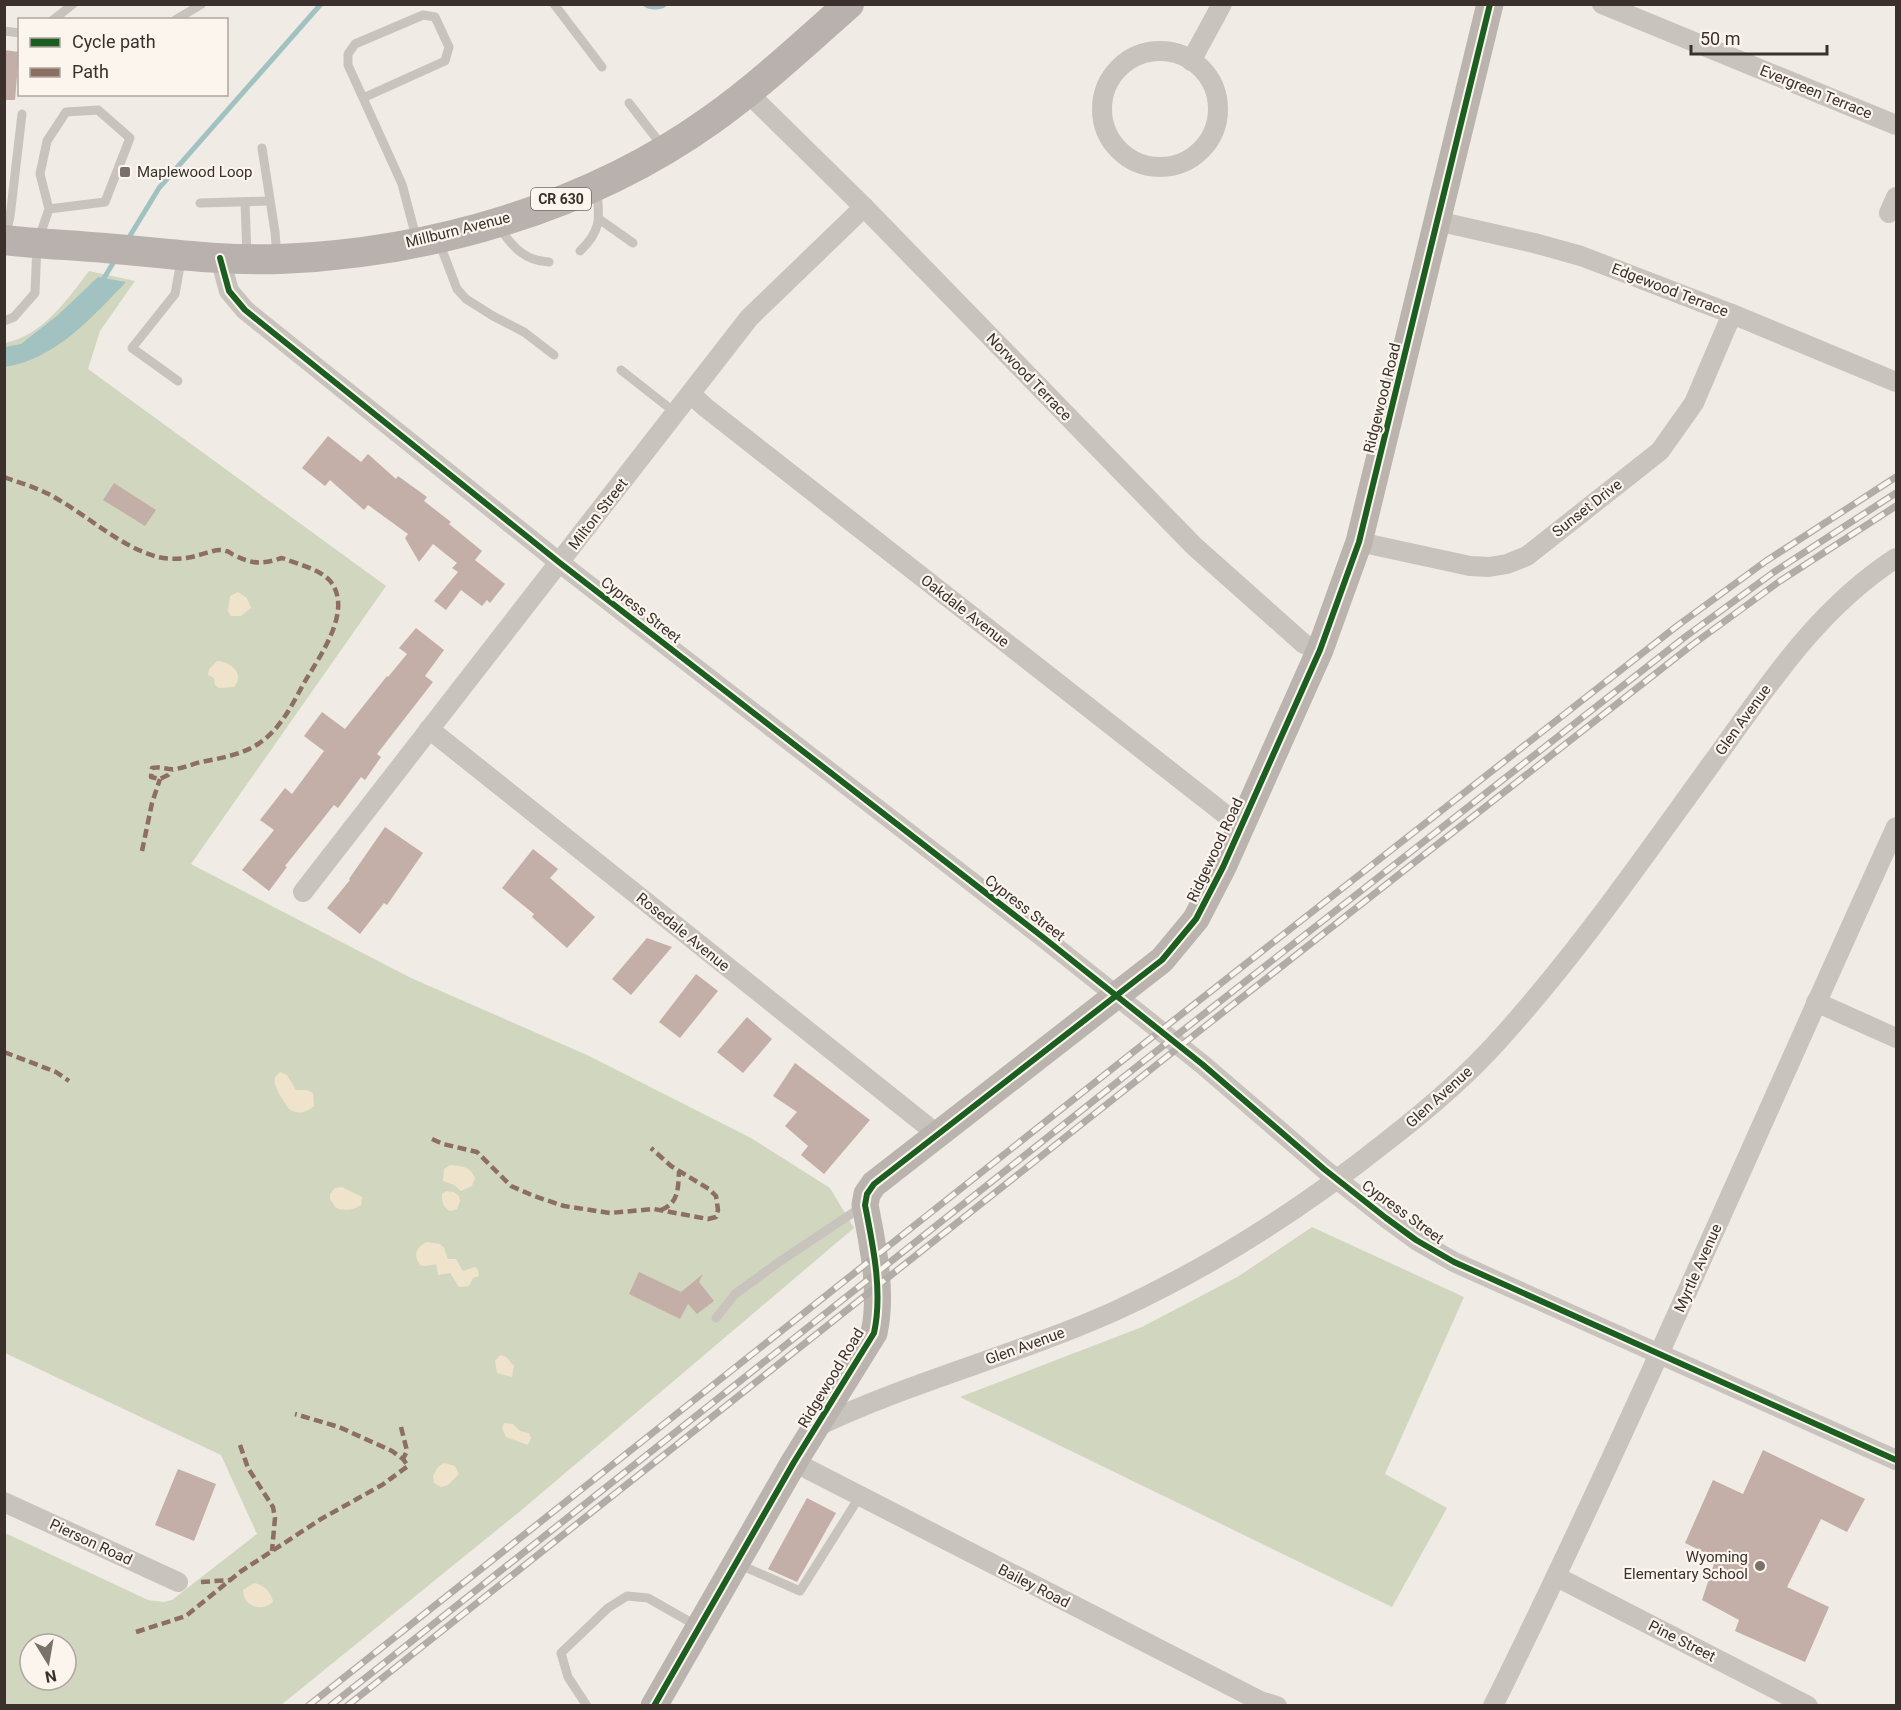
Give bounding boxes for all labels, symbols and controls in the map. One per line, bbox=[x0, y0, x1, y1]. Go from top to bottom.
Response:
legend bbox=[18, 18, 228, 96]
scale bar bbox=[1691, 18, 1828, 56]
text: 50 m bbox=[1700, 28, 1740, 49]
text: Cycle path bbox=[72, 31, 156, 52]
text: Path bbox=[72, 61, 109, 82]
street label: Evergreen Terrace bbox=[1757, 61, 1875, 123]
place label: Maplewood Loop bbox=[137, 163, 252, 181]
marker: Maplewood Loop bbox=[118, 165, 132, 179]
road number: CR 630 bbox=[531, 188, 591, 210]
street label: Millburn Avenue bbox=[404, 208, 512, 252]
street label: Edgewood Terrace bbox=[1609, 259, 1731, 321]
street label: Norwood Terrace bbox=[983, 329, 1075, 425]
street label: Ridgewood Road bbox=[1360, 341, 1404, 455]
street label: Milton Street bbox=[565, 475, 631, 553]
street label: Sunset Drive bbox=[1549, 475, 1625, 541]
street label: Oakdale Avenue bbox=[917, 571, 1013, 651]
street label: Cypress Street bbox=[597, 573, 685, 647]
street label: Glen Avenue bbox=[1711, 681, 1775, 759]
street label: Ridgewood Road bbox=[1183, 795, 1247, 905]
street label: Cypress Street bbox=[981, 871, 1069, 945]
street label: Rosedale Avenue bbox=[633, 889, 733, 975]
street label: Glen Avenue bbox=[1402, 1063, 1476, 1131]
street label: Cypress Street bbox=[1358, 1176, 1448, 1248]
street label: Myrtle Avenue bbox=[1670, 1221, 1726, 1315]
street label: Glen Avenue bbox=[983, 1323, 1067, 1369]
street label: Ridgewood Road bbox=[794, 1325, 868, 1431]
street label: Pierson Road bbox=[47, 1515, 135, 1569]
place label: Wyoming Elementary School bbox=[1624, 1548, 1748, 1583]
marker: Wyoming Elementary School bbox=[1753, 1559, 1767, 1573]
street label: Bailey Road bbox=[995, 1560, 1073, 1612]
street label: Pine Street bbox=[1646, 1616, 1719, 1666]
north arrow bbox=[18, 1632, 78, 1692]
text: N bbox=[43, 1666, 58, 1687]

